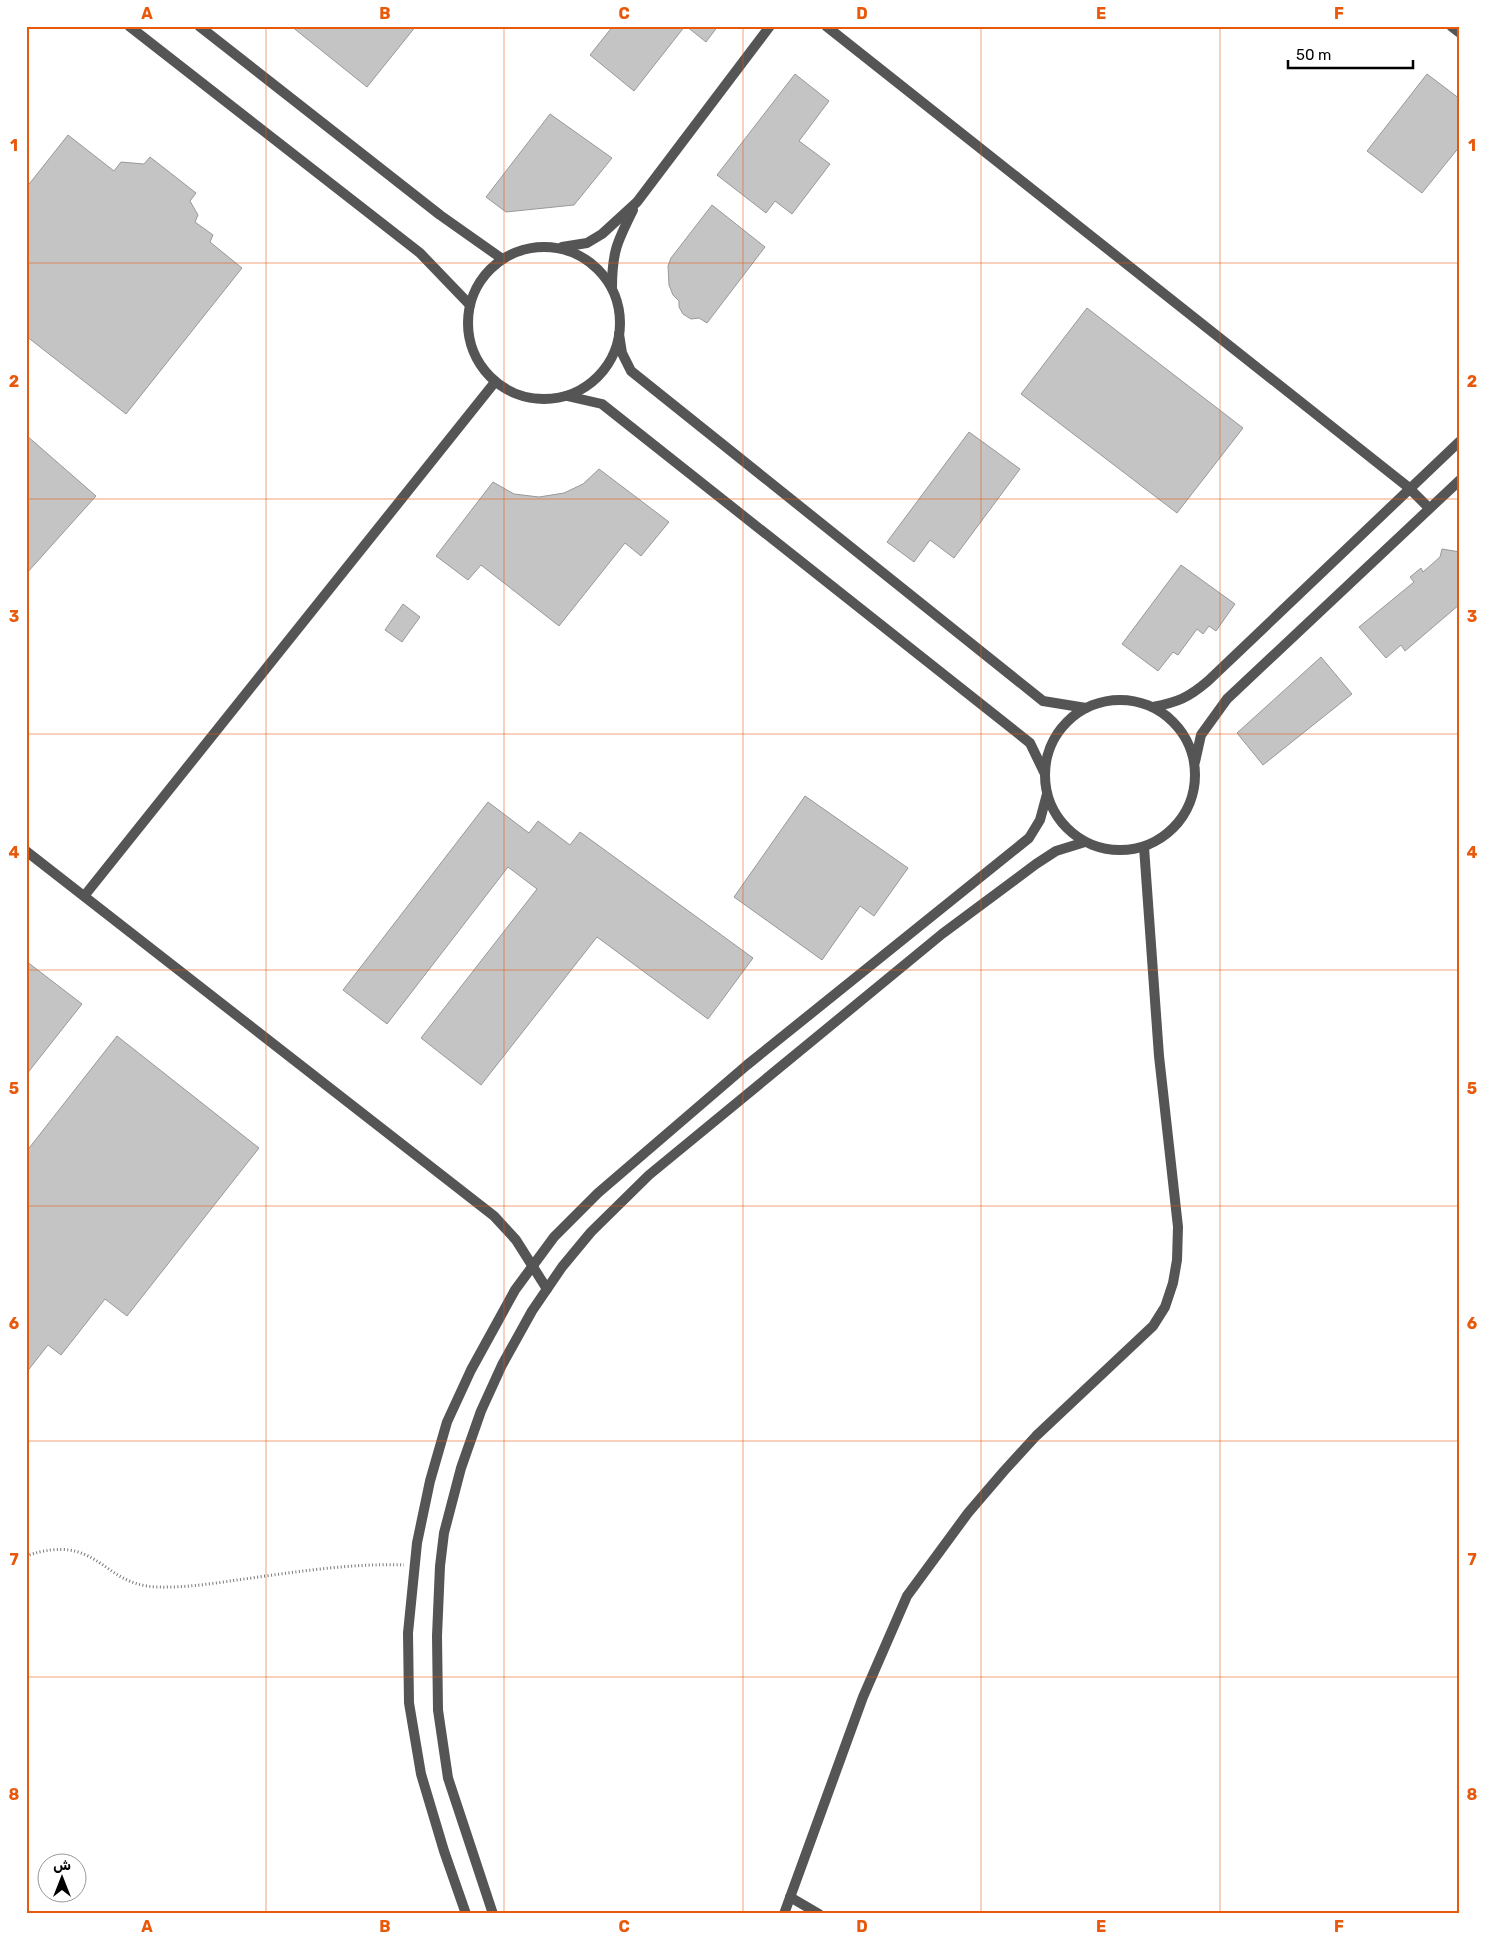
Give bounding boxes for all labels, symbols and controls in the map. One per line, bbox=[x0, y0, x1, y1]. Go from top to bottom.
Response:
text: A bbox=[141, 4, 153, 23]
text: B bbox=[379, 4, 391, 23]
text: C bbox=[618, 4, 630, 23]
text: D bbox=[856, 4, 868, 23]
text: E bbox=[1096, 4, 1106, 23]
text: F bbox=[1334, 4, 1344, 23]
scale bar bbox=[1288, 38, 1414, 70]
text: 50 m bbox=[1296, 46, 1331, 64]
text: 1 bbox=[10, 136, 18, 155]
text: 1 bbox=[1468, 136, 1476, 155]
text: 2 bbox=[9, 372, 19, 391]
text: 2 bbox=[1467, 372, 1477, 391]
text: 3 bbox=[9, 607, 19, 626]
text: 3 bbox=[1467, 607, 1477, 626]
text: 4 bbox=[9, 843, 20, 862]
text: 4 bbox=[1467, 843, 1478, 862]
text: 5 bbox=[9, 1079, 19, 1098]
text: 5 bbox=[1467, 1079, 1477, 1098]
text: 6 bbox=[9, 1314, 19, 1333]
text: 6 bbox=[1467, 1314, 1477, 1333]
text: 7 bbox=[9, 1550, 19, 1569]
text: 7 bbox=[1467, 1550, 1477, 1569]
text: 8 bbox=[9, 1785, 20, 1804]
text: 8 bbox=[1467, 1785, 1478, 1804]
north arrow bbox=[38, 1852, 88, 1902]
text: ش bbox=[53, 1857, 71, 1874]
text: A bbox=[141, 1917, 153, 1936]
text: B bbox=[379, 1917, 391, 1936]
text: C bbox=[618, 1917, 630, 1936]
text: D bbox=[856, 1917, 868, 1936]
text: E bbox=[1096, 1917, 1106, 1936]
text: F bbox=[1334, 1917, 1344, 1936]

